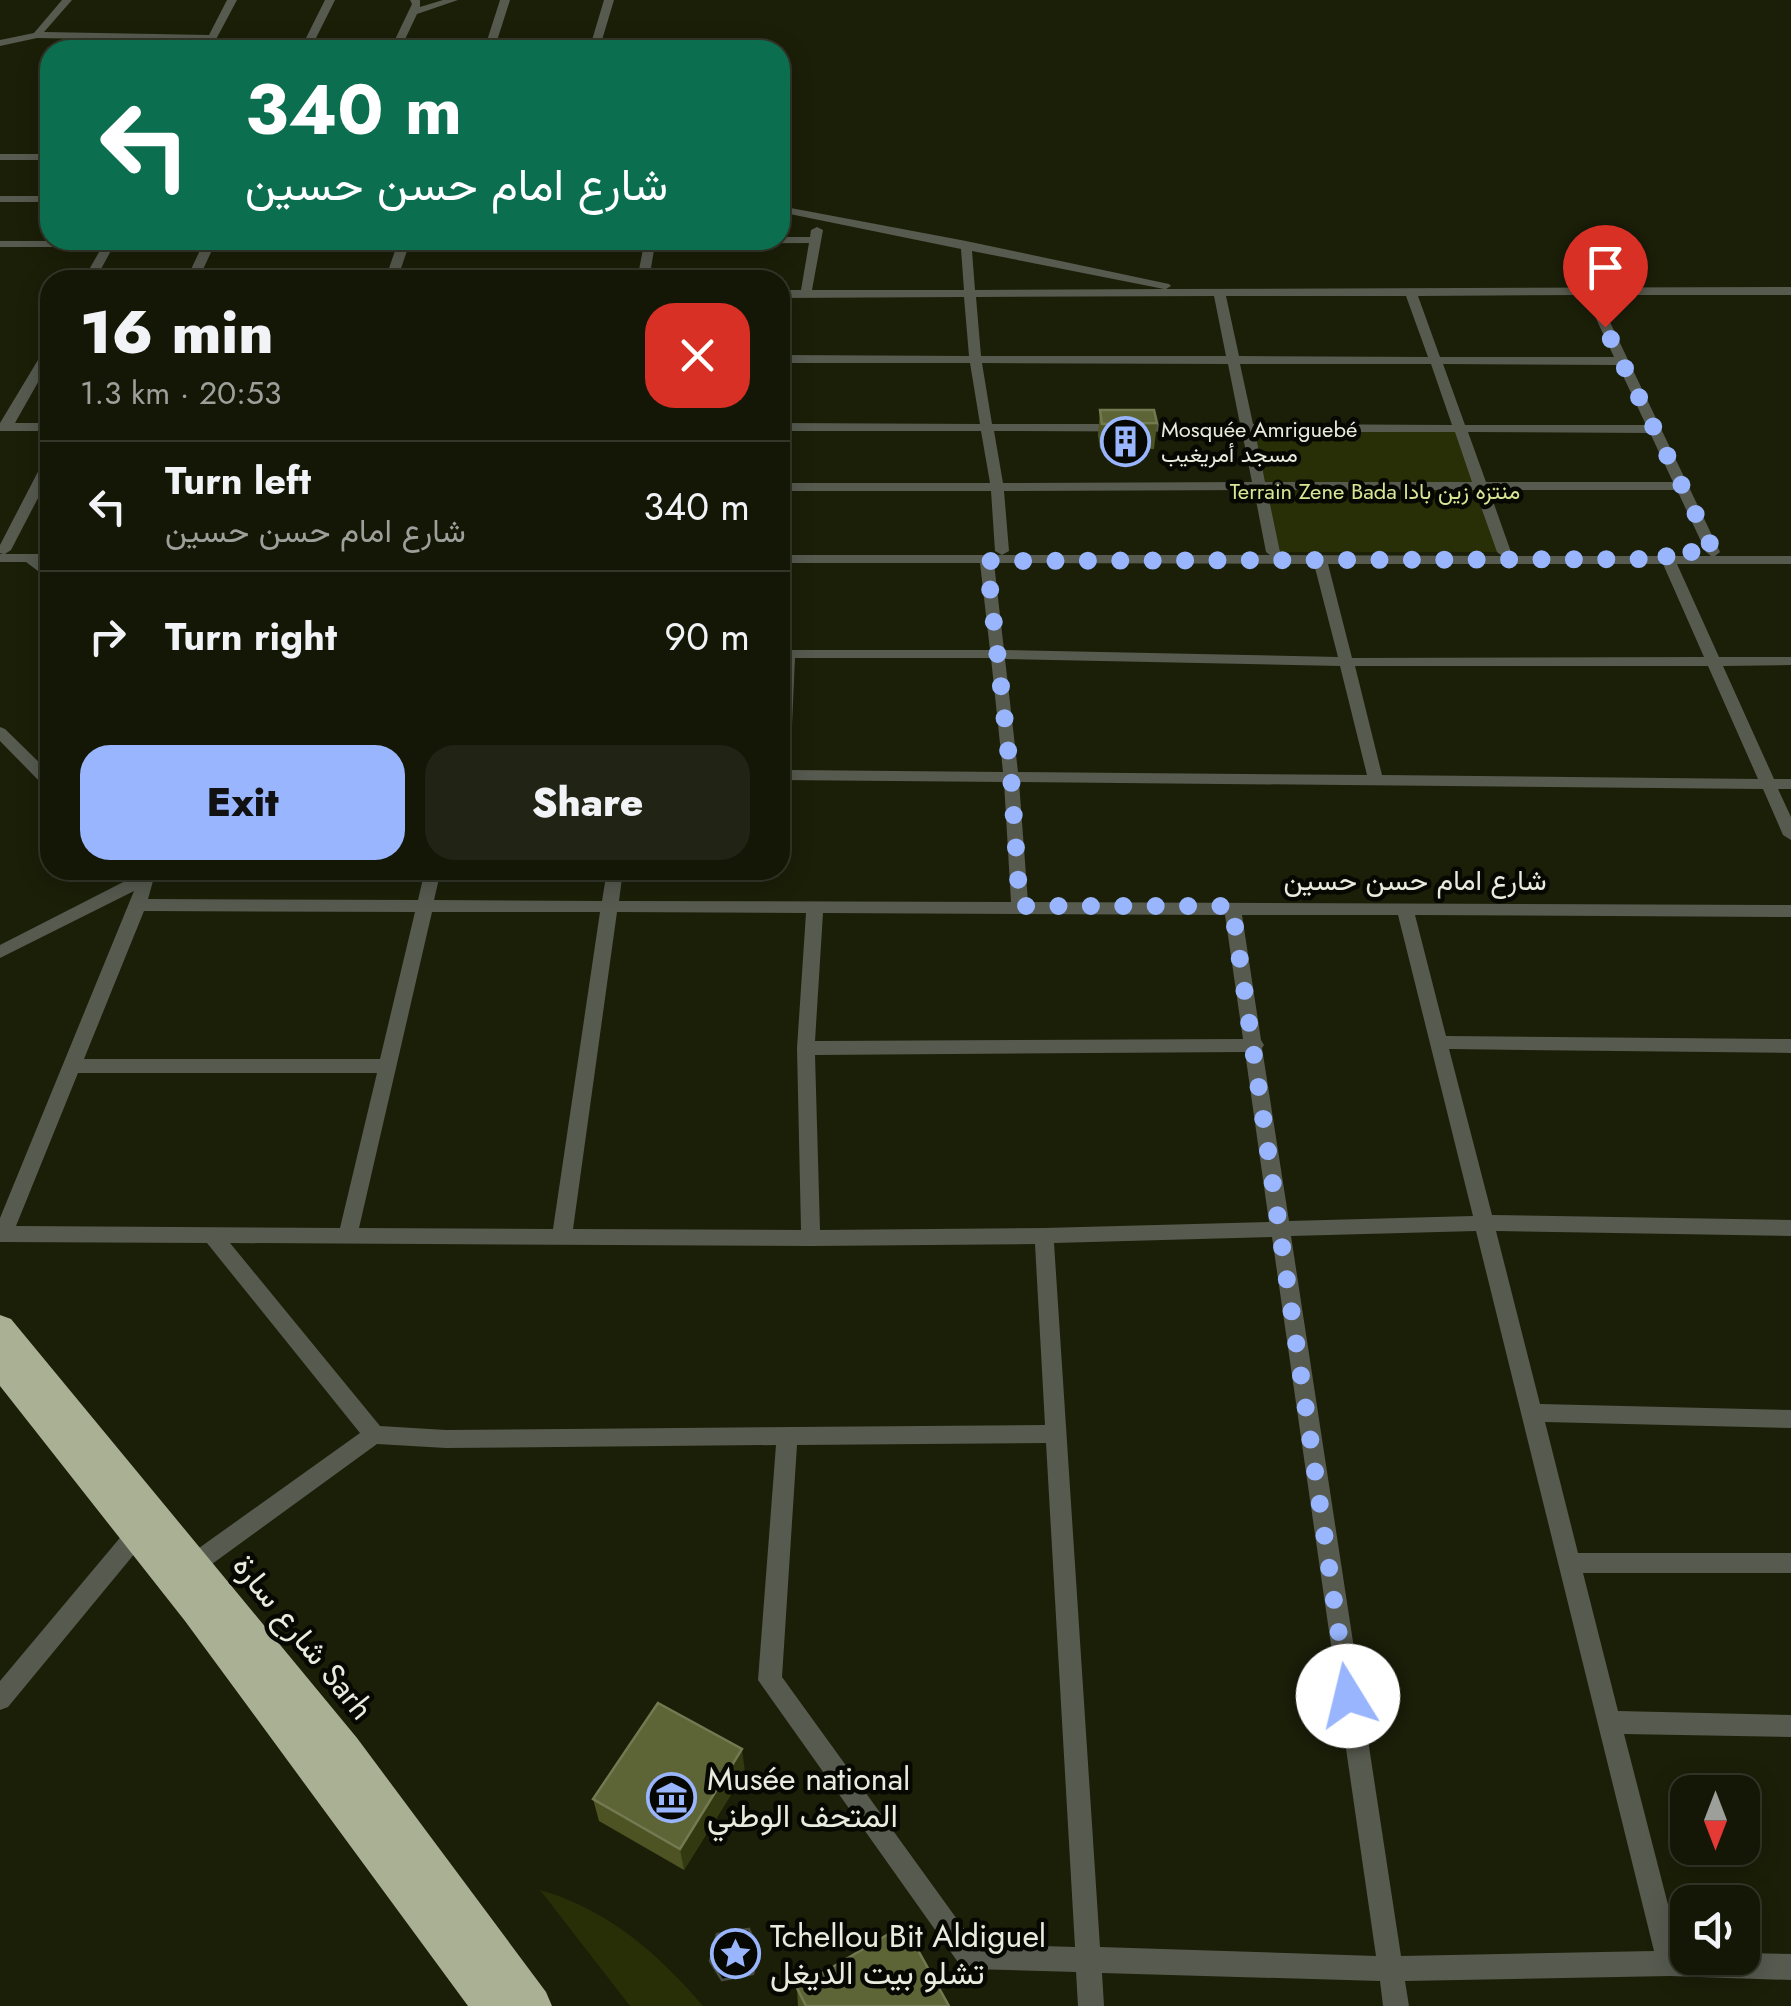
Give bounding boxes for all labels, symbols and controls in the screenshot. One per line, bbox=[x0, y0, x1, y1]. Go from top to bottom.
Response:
text: 340 m bbox=[245, 59, 462, 160]
icon: left bbox=[80, 80, 210, 210]
text: شارع امام حسن حسين bbox=[245, 152, 668, 217]
pin bbox=[1563, 225, 1648, 328]
icon: arrive bbox=[1578, 240, 1633, 295]
text: 16 min bbox=[80, 289, 274, 376]
button: close bbox=[645, 303, 750, 408]
text: 1.3 km · 20:53 bbox=[80, 370, 281, 416]
place label: Mosquée Amriguebé مسجد أمريغيب bbox=[1161, 413, 1357, 470]
building icon: Mosquée Amriguebé مسجد أمريغيب bbox=[1100, 416, 1152, 468]
text: Turn left bbox=[165, 453, 311, 508]
park label: Terrain Zene Bada منتزه زين بادا bbox=[1230, 475, 1520, 507]
icon: left bbox=[80, 479, 135, 534]
text: 340 m bbox=[643, 479, 750, 534]
text: شارع امام حسن حسين bbox=[165, 508, 466, 554]
icon: right bbox=[80, 609, 135, 664]
text: Turn right bbox=[165, 609, 337, 664]
text: 90 m bbox=[664, 609, 750, 664]
button: Exit bbox=[80, 745, 405, 860]
button: Share bbox=[425, 745, 750, 860]
street label: شارع امام حسن حسين bbox=[1283, 860, 1547, 901]
street label: شارع سارة Sarh bbox=[222, 1544, 384, 1730]
position arrow bbox=[1296, 1644, 1400, 1748]
place label: Musée national المتحف الوطني bbox=[707, 1756, 910, 1842]
museum icon: Musée national المتحف الوطني bbox=[646, 1771, 698, 1823]
north arrow bbox=[1670, 1775, 1760, 1865]
map controls bbox=[1670, 1775, 1760, 1975]
button: sound bbox=[1670, 1885, 1760, 1975]
place label: Tchellou Bit Aldiguel تشلو بيت الديغل bbox=[770, 1913, 1046, 1996]
place icon: Tchellou Bit Aldiguel تشلو بيت الديغل bbox=[709, 1928, 761, 1980]

